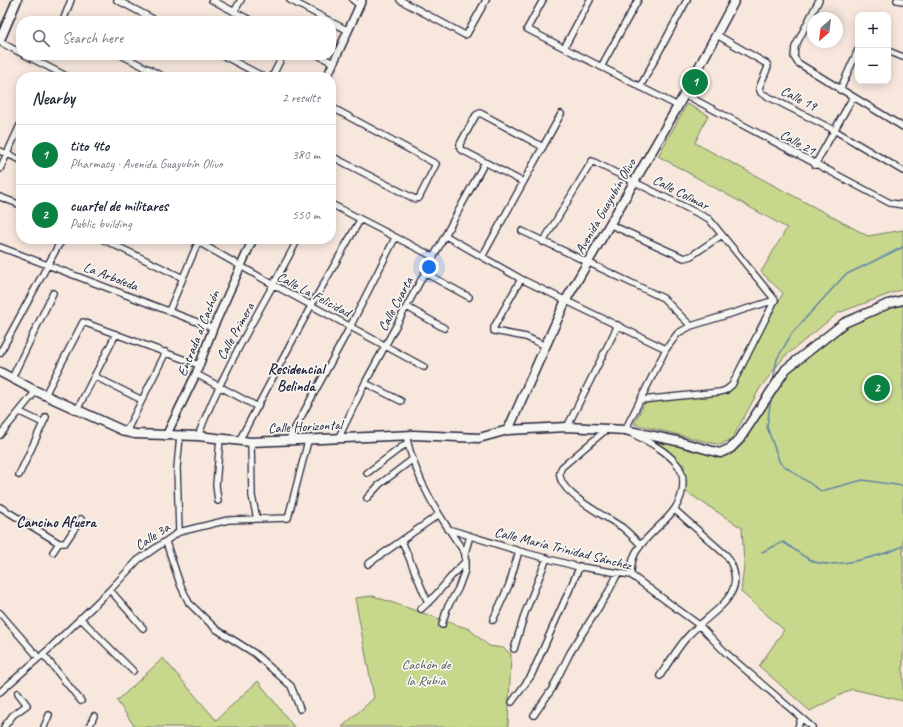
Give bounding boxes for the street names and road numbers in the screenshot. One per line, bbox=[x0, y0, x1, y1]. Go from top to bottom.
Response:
street label: Calle 19 bbox=[778, 82, 821, 115]
street label: Calle 21 bbox=[777, 126, 819, 159]
street label: Avenida Guayubín Olivo bbox=[571, 154, 641, 257]
street label: Calle Colimar bbox=[650, 171, 712, 214]
street label: La Arboleda bbox=[81, 258, 141, 295]
street label: Calle La Felicidad bbox=[274, 268, 356, 322]
street label: Calle Cuarta bbox=[374, 273, 417, 334]
street label: Entrada al Cachón bbox=[174, 287, 224, 379]
street label: Calle Primera bbox=[213, 299, 259, 363]
street label: Calle Horizontal bbox=[267, 416, 345, 437]
street label: Calle 3a bbox=[132, 518, 173, 554]
street label: Calle María Trinidad Sánchez bbox=[493, 523, 634, 574]

